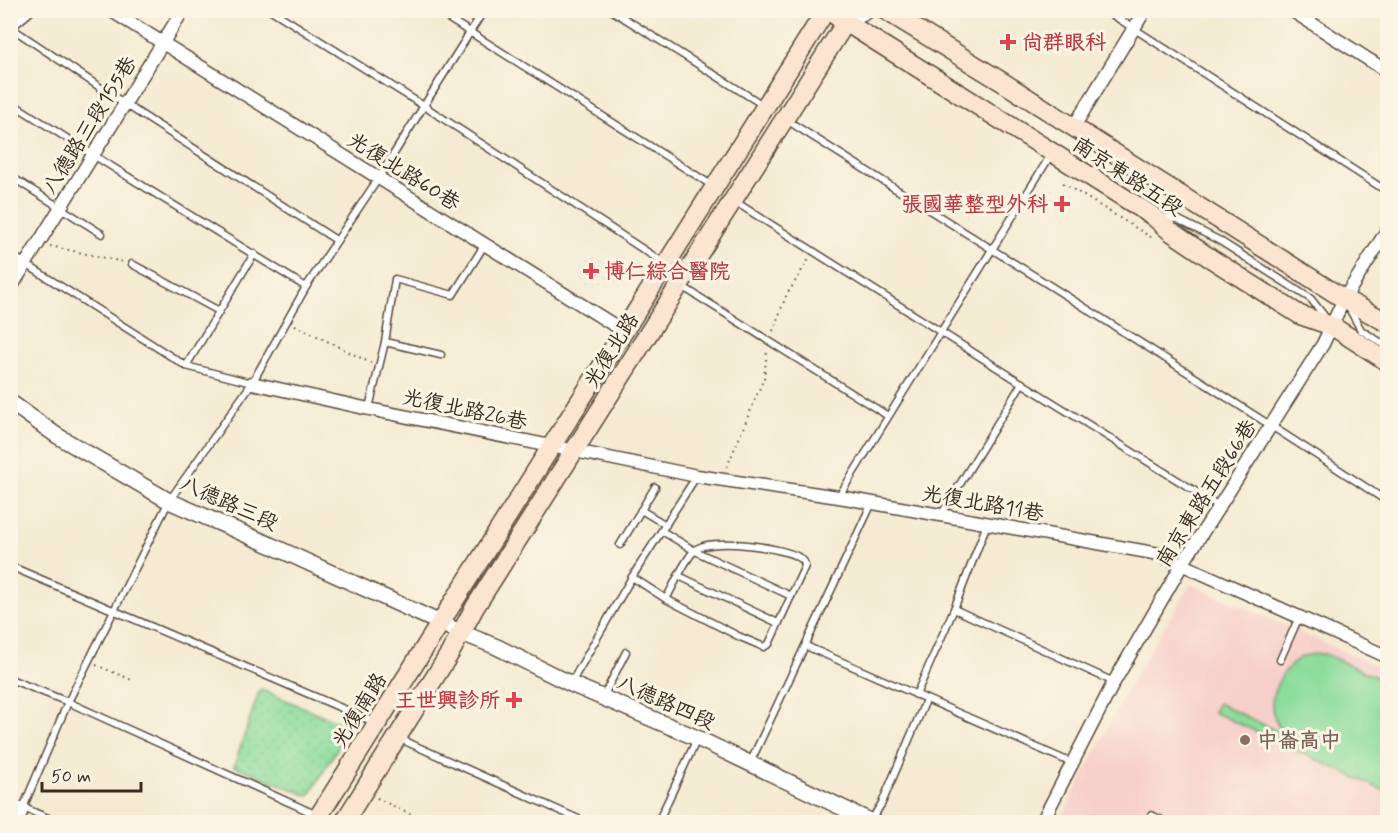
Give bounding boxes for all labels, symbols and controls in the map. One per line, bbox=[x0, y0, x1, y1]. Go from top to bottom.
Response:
place label: 尚群眼科 bbox=[1022, 29, 1107, 57]
marker: 尚群眼科 bbox=[999, 33, 1017, 51]
street label: 八德路三段155巷 bbox=[36, 51, 144, 200]
street label: 光復北路60巷 bbox=[342, 126, 465, 218]
street label: 南京東路五段 bbox=[1067, 131, 1188, 223]
place label: 張國華整型外科 bbox=[901, 191, 1049, 219]
marker: 張國華整型外科 bbox=[1053, 195, 1071, 213]
place label: 博仁綜合醫院 bbox=[604, 258, 730, 286]
marker: 博仁綜合醫院 bbox=[582, 262, 600, 280]
street label: 光復北路 bbox=[578, 307, 646, 394]
street label: 光復北路26巷 bbox=[400, 383, 530, 437]
street label: 南京東路五段66巷 bbox=[1150, 414, 1264, 573]
street label: 八德路三段 bbox=[175, 470, 282, 538]
street label: 光復北路11巷 bbox=[920, 479, 1046, 528]
street label: 光復南路 bbox=[326, 667, 394, 754]
street label: 八德路四段 bbox=[612, 669, 719, 737]
place label: 王世興診所 bbox=[395, 687, 500, 715]
marker: 王世興診所 bbox=[505, 691, 523, 709]
place label: 中崙高中 bbox=[1257, 727, 1341, 755]
marker: 中崙高中 bbox=[1238, 733, 1252, 747]
scale bar bbox=[42, 755, 141, 793]
text: 50 m bbox=[51, 765, 91, 789]

